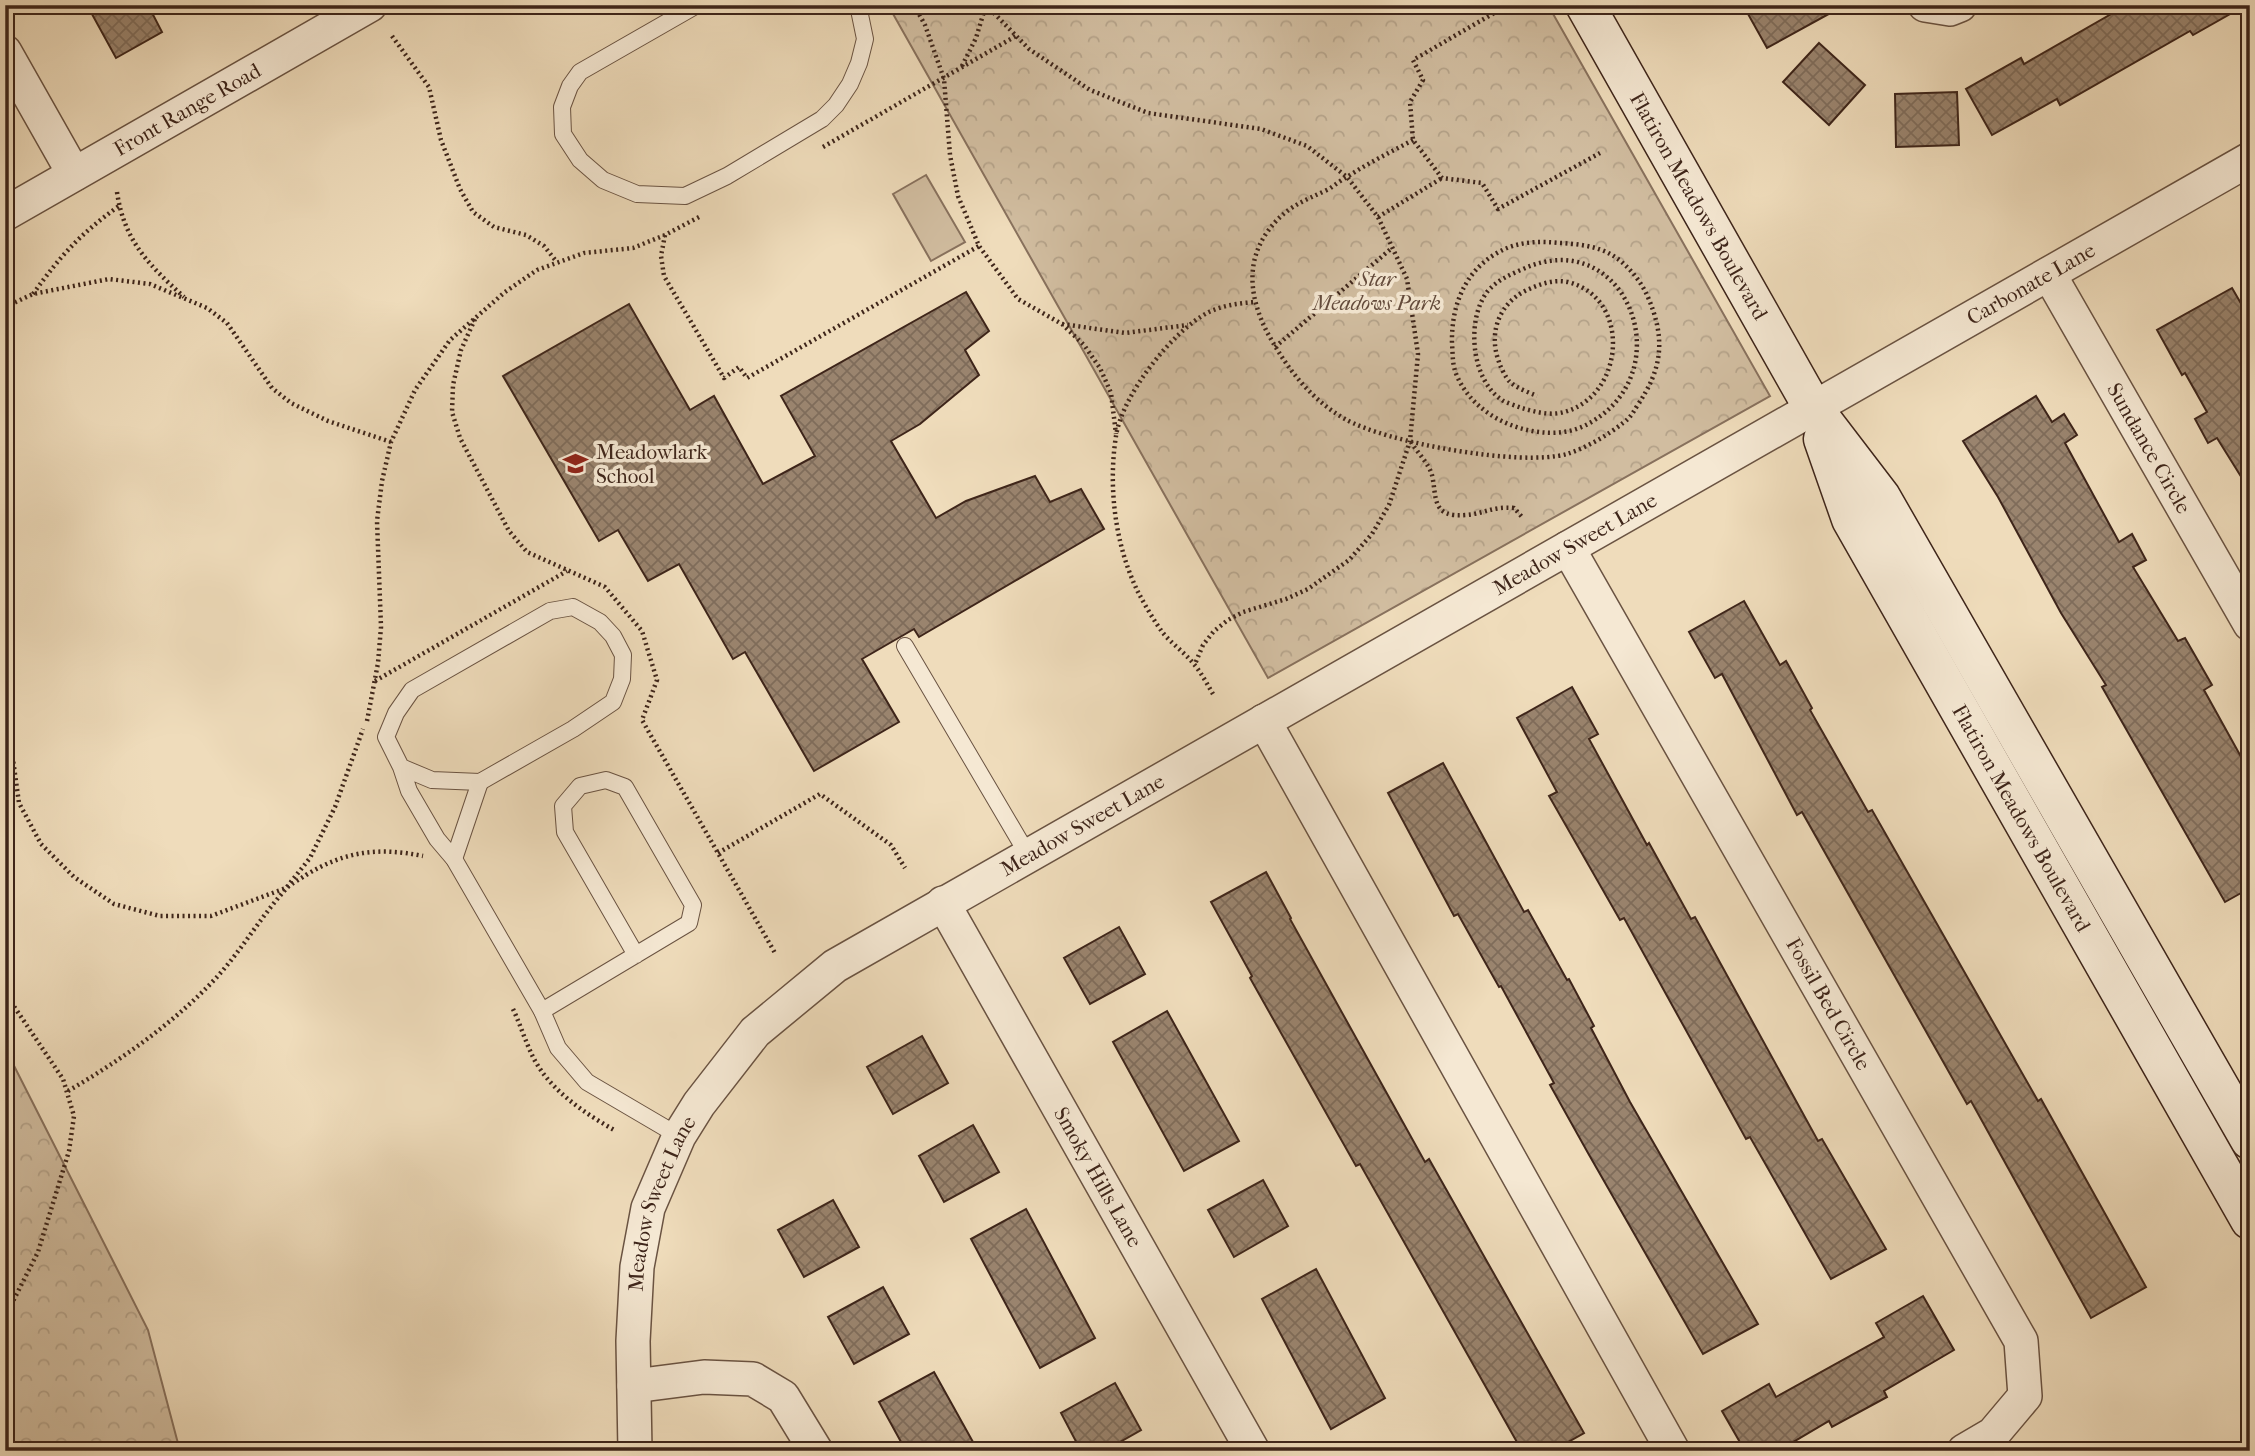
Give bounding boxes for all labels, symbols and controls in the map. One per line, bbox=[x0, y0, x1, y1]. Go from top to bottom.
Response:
street label: Front Range Road bbox=[110, 58, 265, 161]
street label: Flatiron Meadows Boulevard bbox=[1625, 88, 1773, 324]
street label: Carbonate Lane bbox=[1963, 238, 2099, 330]
park label: Star Meadows Park bbox=[1311, 267, 1441, 315]
street label: Sundance Circle bbox=[2102, 379, 2196, 518]
place label: Meadowlark School bbox=[596, 440, 707, 488]
school or university icon: Meadowlark School bbox=[562, 450, 590, 478]
street label: Meadow Sweet Lane bbox=[1489, 488, 1661, 600]
street label: Flatiron Meadows Boulevard bbox=[1947, 700, 2096, 936]
street label: Meadow Sweet Lane bbox=[996, 769, 1168, 881]
street label: Fossil Bed Circle bbox=[1781, 934, 1876, 1074]
street label: Smoky Hills Lane bbox=[1049, 1103, 1147, 1251]
street label: Meadow Sweet Lane bbox=[624, 1111, 701, 1292]

